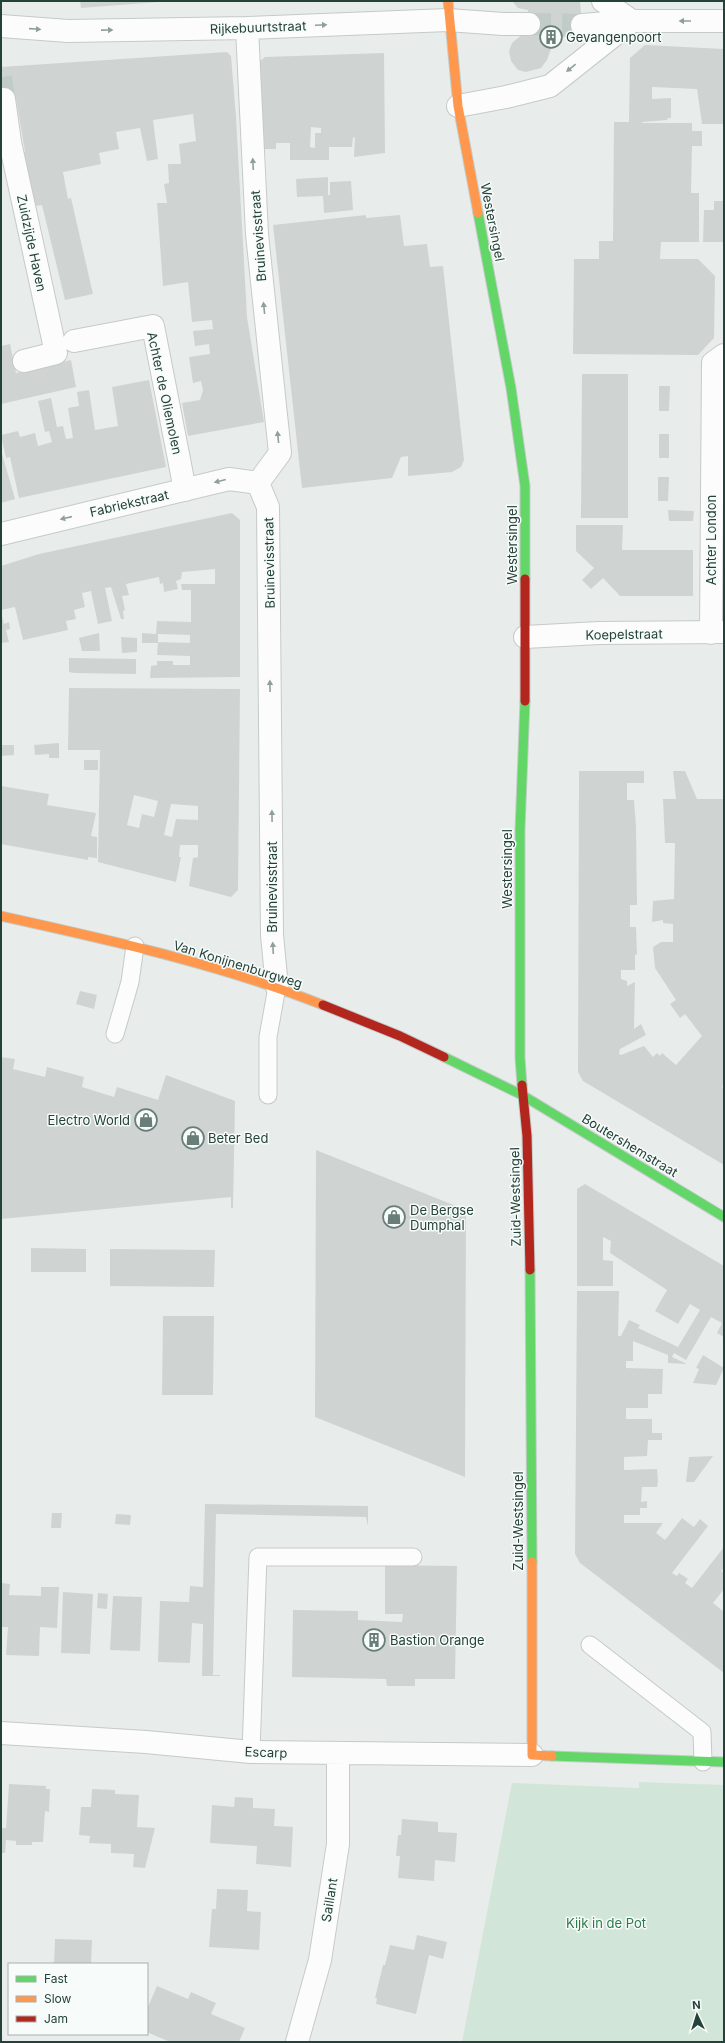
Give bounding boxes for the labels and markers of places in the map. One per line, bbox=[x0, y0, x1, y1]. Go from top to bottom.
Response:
building icon: Gevangenpoort bbox=[538, 24, 564, 50]
place label: Gevangenpoort bbox=[566, 29, 661, 45]
shop icon: Electro World bbox=[133, 1107, 159, 1133]
place label: Electro World bbox=[47, 1112, 130, 1128]
shop icon: Beter Bed bbox=[180, 1125, 206, 1151]
place label: Beter Bed bbox=[208, 1130, 268, 1146]
place label: De Bergse Dumphal bbox=[410, 1202, 474, 1233]
shop icon: De Bergse Dumphal bbox=[381, 1204, 407, 1230]
building icon: Bastion Orange bbox=[361, 1627, 387, 1653]
place label: Bastion Orange bbox=[390, 1632, 485, 1648]

